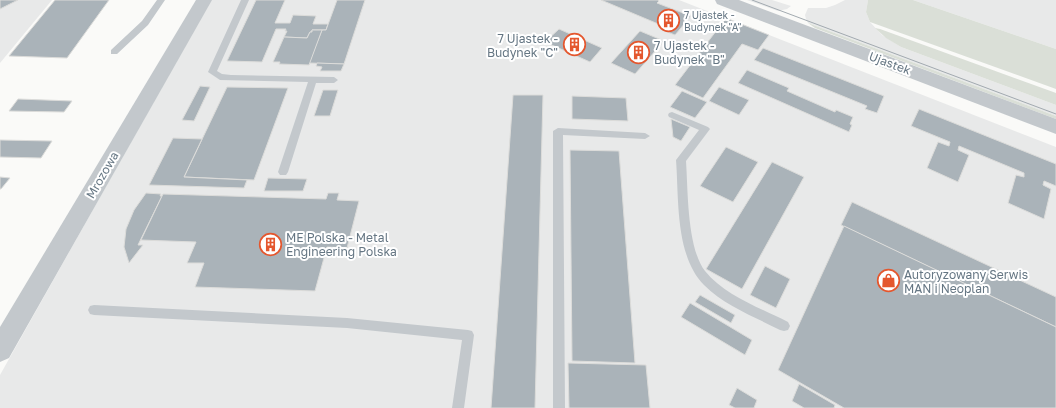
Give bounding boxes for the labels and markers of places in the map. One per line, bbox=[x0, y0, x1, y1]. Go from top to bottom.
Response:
building icon: 7 Ujastek - Budynek "A" bbox=[656, 8, 682, 34]
place label: 7 Ujastek - Budynek "A" bbox=[684, 9, 742, 33]
place label: 7 Ujastek - Budynek "C" bbox=[487, 31, 558, 60]
building icon: 7 Ujastek - Budynek "C" bbox=[561, 32, 587, 58]
place label: 7 Ujastek - Budynek "B" bbox=[654, 38, 725, 67]
building icon: 7 Ujastek - Budynek "B" bbox=[625, 39, 651, 65]
place label: ME Polska - Metal Engineering Polska bbox=[286, 230, 397, 259]
building icon: ME Polska - Metal Engineering Polska bbox=[258, 231, 284, 257]
place label: Autoryzowany Serwis MAN i Neoplan bbox=[904, 267, 1028, 296]
shop icon: Autoryzowany Serwis MAN i Neoplan bbox=[876, 268, 902, 294]

